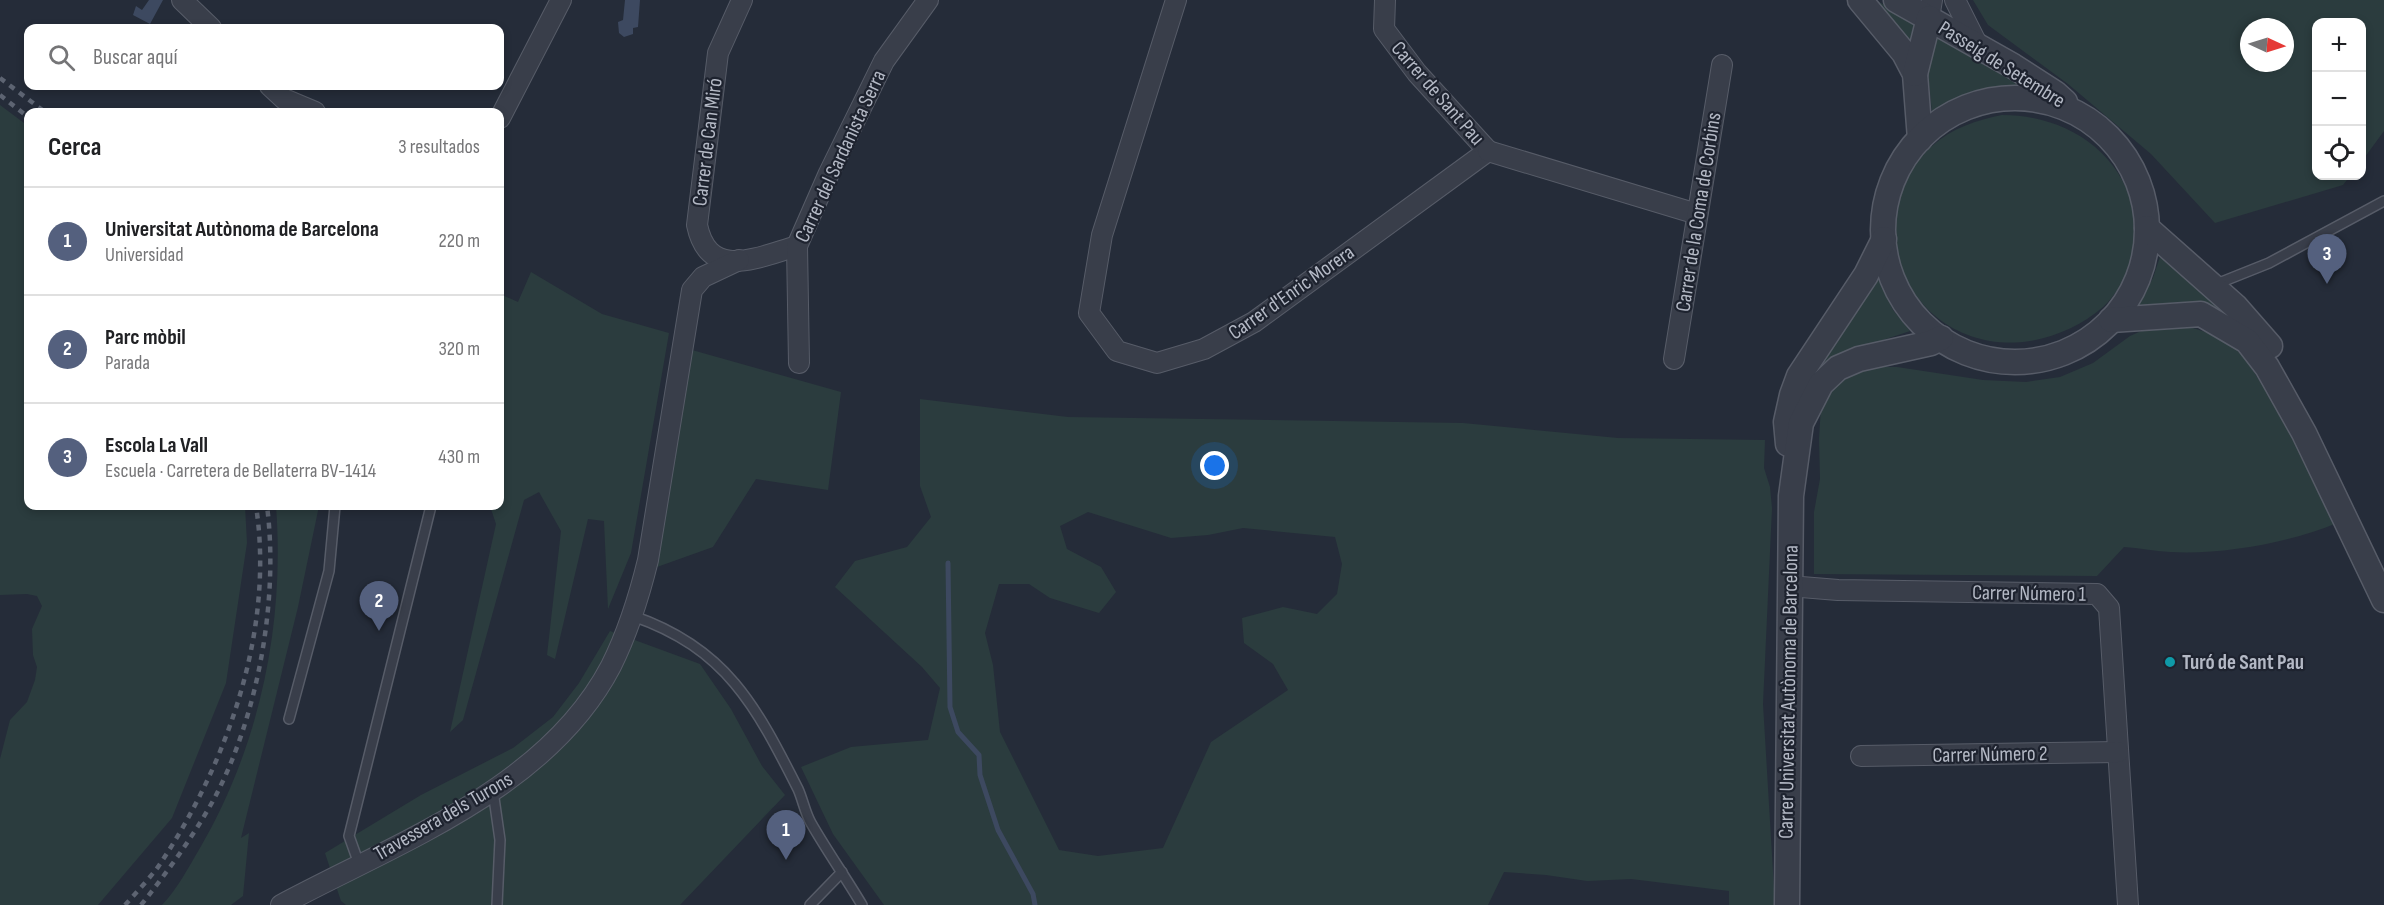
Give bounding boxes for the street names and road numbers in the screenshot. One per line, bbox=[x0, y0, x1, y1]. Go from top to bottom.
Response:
street label: Passeig de Setembre bbox=[1934, 16, 2070, 113]
street label: Carrer de Sant Pau bbox=[1386, 36, 1490, 150]
street label: Carrer del Sardanista Serra bbox=[790, 66, 891, 246]
street label: Carrer de Can Miró bbox=[687, 77, 728, 208]
street label: Carrer de la Coma de Corbins bbox=[1670, 111, 1727, 313]
street label: Carrer d'Enric Morera bbox=[1224, 240, 1359, 345]
street label: Carrer Universitat Autònoma de Barcelona bbox=[1773, 545, 1804, 839]
street label: Carrer Número 1 bbox=[1972, 580, 2087, 607]
street label: Carrer Número 2 bbox=[1932, 741, 2048, 768]
street label: Travessera dels Turons bbox=[369, 767, 517, 866]

